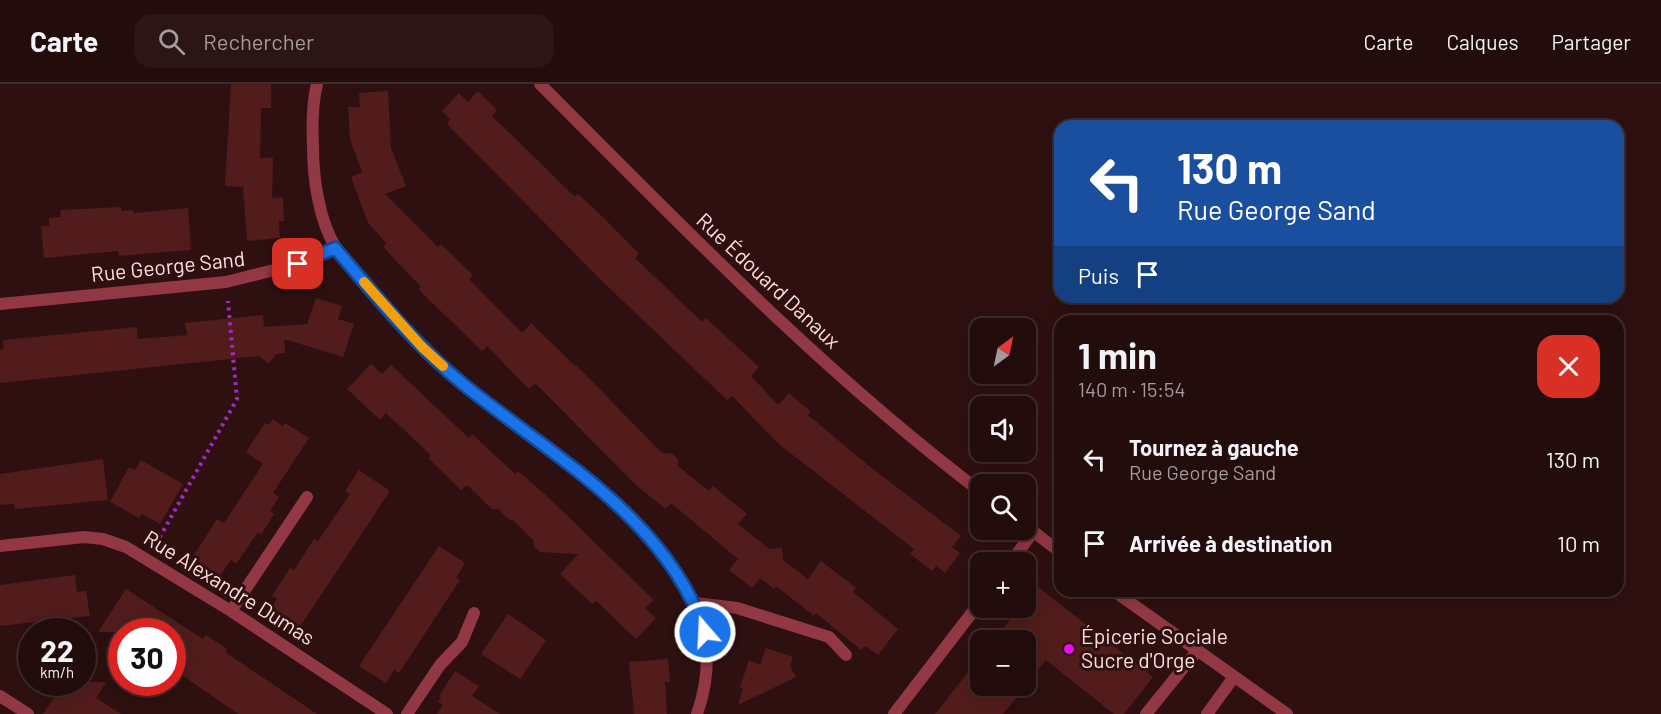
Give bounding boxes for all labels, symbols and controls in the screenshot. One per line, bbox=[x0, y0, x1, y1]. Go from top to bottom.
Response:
search box bbox=[134, 14, 554, 68]
text: Carte bbox=[30, 24, 98, 58]
icon: search bbox=[155, 25, 188, 58]
text: Rechercher bbox=[203, 28, 314, 54]
text: Carte bbox=[1364, 29, 1413, 54]
text: Calques bbox=[1446, 29, 1519, 54]
text: Partager bbox=[1552, 29, 1631, 54]
text: 130 m bbox=[1177, 142, 1282, 192]
icon: left bbox=[1078, 144, 1156, 222]
text: Rue George Sand bbox=[1177, 193, 1376, 225]
street label: Rue Édouard Danaux bbox=[692, 207, 846, 353]
pin bbox=[272, 238, 323, 289]
street label: Rue George Sand bbox=[90, 245, 246, 286]
icon: arrive bbox=[281, 247, 314, 280]
icon: arrive bbox=[1131, 258, 1164, 291]
text: Puis bbox=[1078, 262, 1119, 288]
north arrow bbox=[970, 318, 1036, 384]
map controls bbox=[970, 318, 1036, 696]
text: 1 min bbox=[1078, 333, 1157, 376]
button: close bbox=[1537, 335, 1600, 398]
text: 140 m · 15:54 bbox=[1078, 377, 1185, 401]
button: sound bbox=[970, 396, 1036, 462]
text: Tournez à gauche bbox=[1129, 434, 1299, 460]
icon: left bbox=[1078, 443, 1111, 476]
text: 130 m bbox=[1546, 446, 1600, 472]
text: Rue George Sand bbox=[1129, 460, 1276, 484]
button: search bbox=[970, 474, 1036, 540]
street label: Rue Alexandre Dumas bbox=[140, 524, 320, 649]
icon: arrive bbox=[1078, 527, 1111, 560]
text: Arrivée à destination bbox=[1129, 530, 1332, 556]
text: 10 m bbox=[1557, 530, 1600, 556]
button: + bbox=[970, 552, 1036, 618]
position arrow bbox=[673, 600, 737, 664]
speed limit sign: 30 bbox=[108, 618, 186, 696]
place label: Épicerie Sociale Sucre d'Orge bbox=[1081, 623, 1228, 672]
button: − bbox=[970, 630, 1036, 696]
text: 22 bbox=[40, 632, 74, 668]
marker: Épicerie Sociale Sucre d'Orge bbox=[1062, 642, 1076, 656]
text: km/h bbox=[40, 663, 74, 681]

